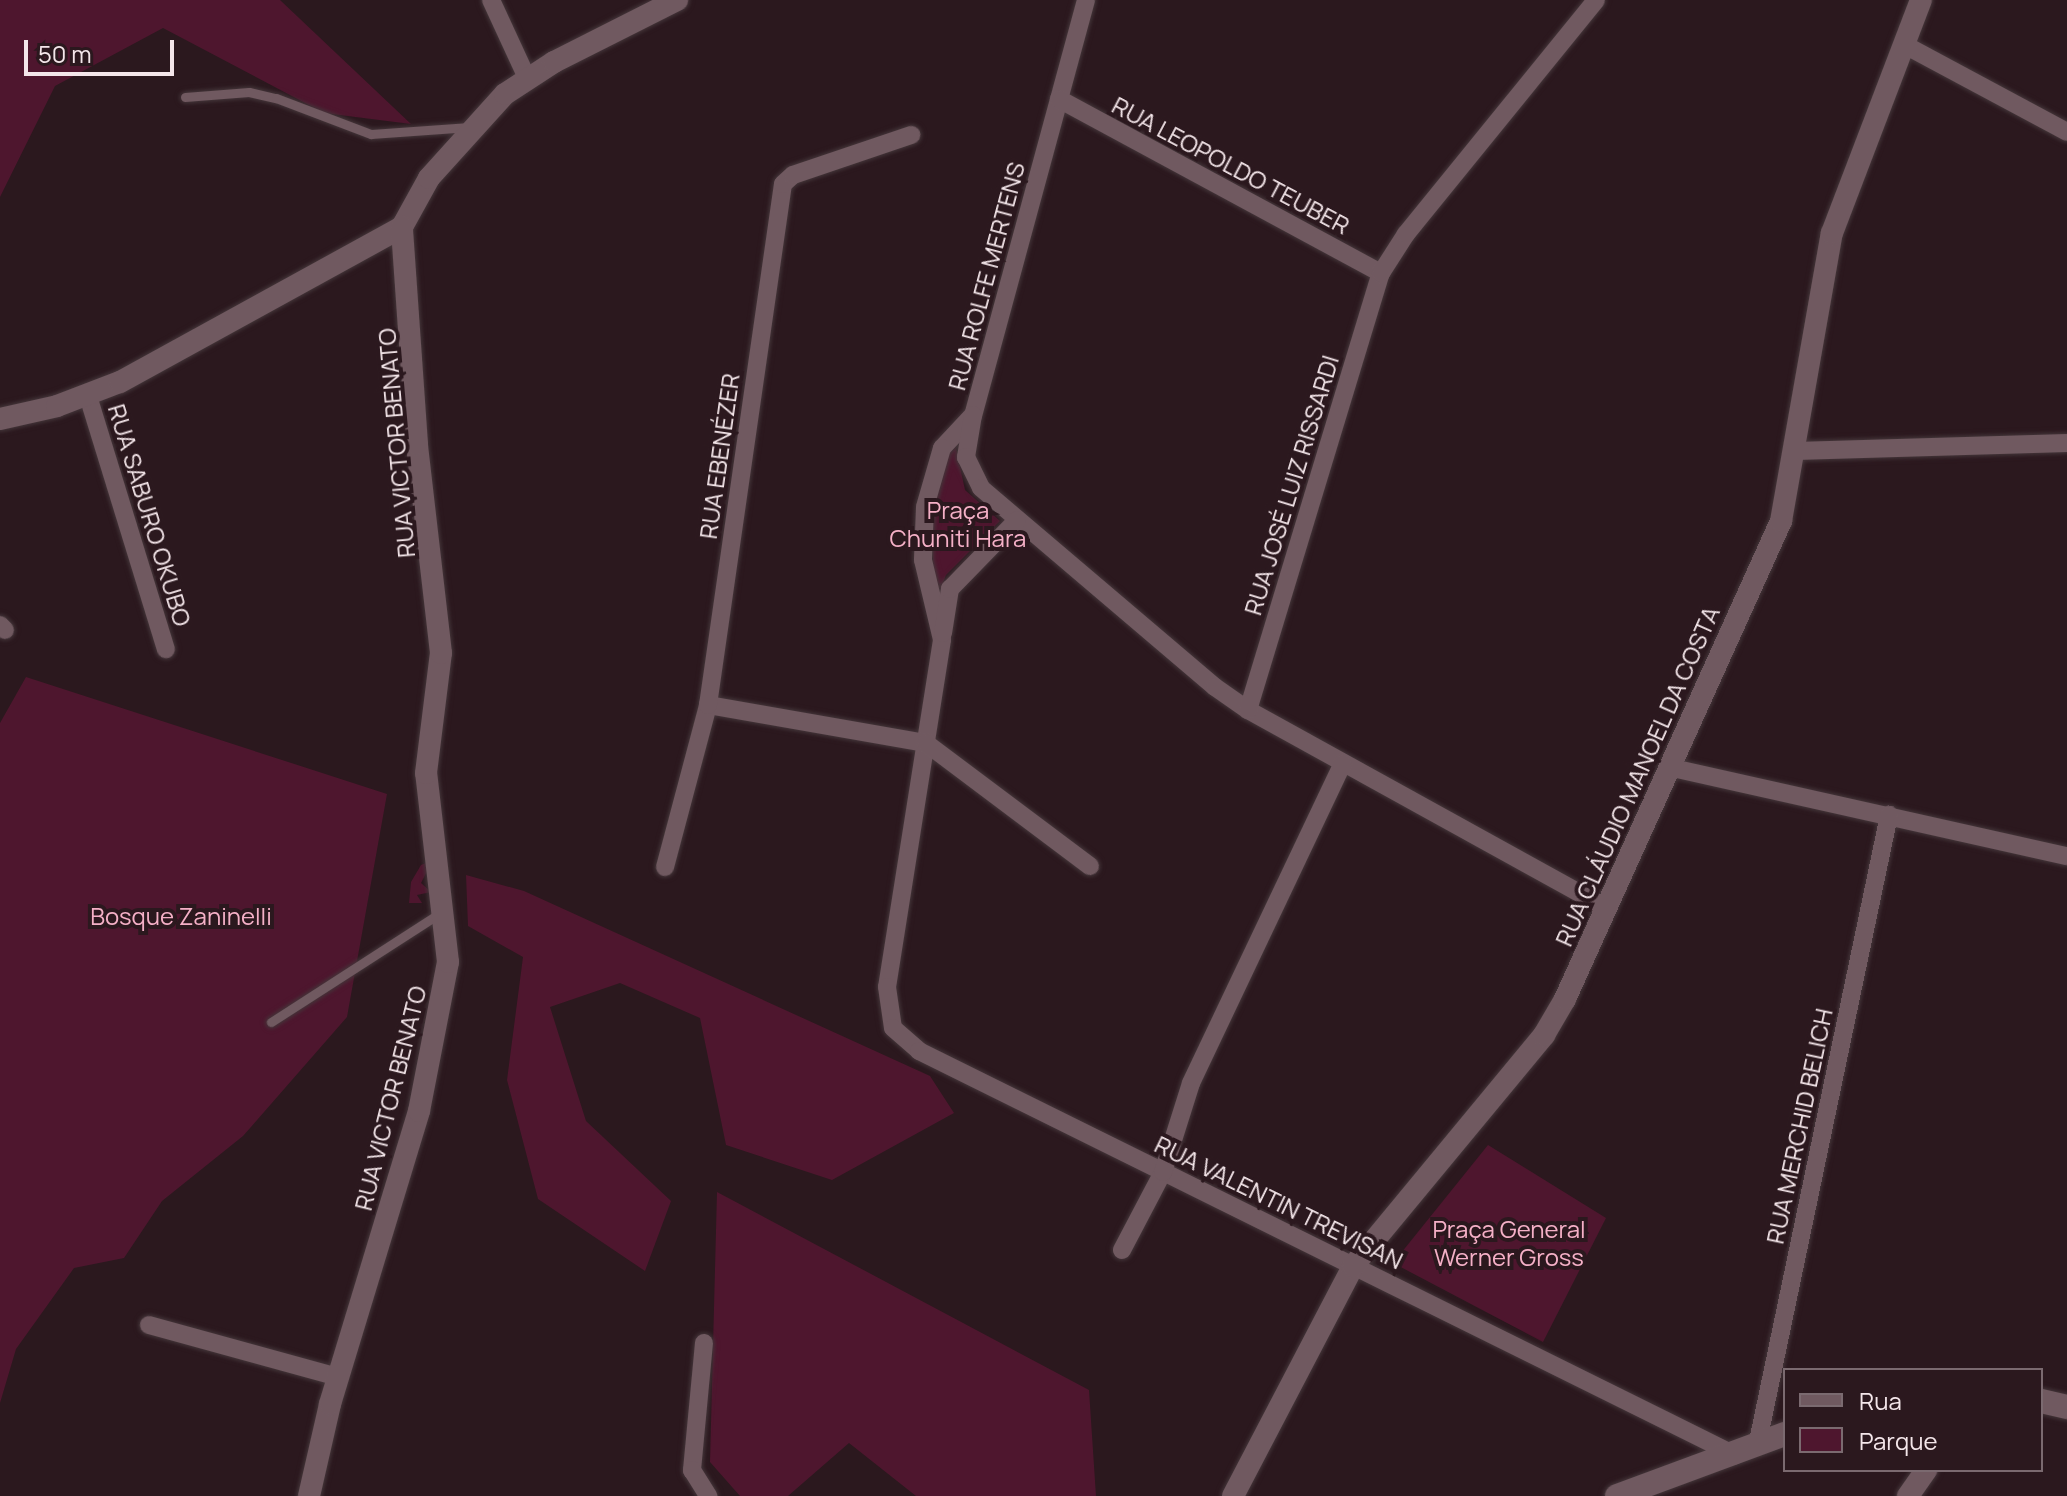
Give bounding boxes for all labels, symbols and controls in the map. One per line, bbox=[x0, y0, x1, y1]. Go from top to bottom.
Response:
scale bar bbox=[28, 24, 178, 74]
text: 50 m bbox=[38, 37, 92, 70]
street label: RUA LEOPOLDO TEUBER bbox=[1107, 90, 1355, 240]
street label: RUA ROLFE MERTENS bbox=[942, 159, 1030, 393]
street label: RUA VICTOR BENATO bbox=[372, 327, 420, 559]
street label: RUA JOSÉ LUIZ RISSARDI bbox=[1238, 352, 1344, 618]
street label: RUA EBENÉZER bbox=[693, 371, 745, 541]
street label: RUA SABURO OKUBO bbox=[103, 401, 197, 629]
park label: Praça Chuniti Hara bbox=[890, 496, 1026, 552]
street label: RUA CLÁUDIO MANOEL DA COSTA bbox=[1549, 601, 1725, 951]
park label: Bosque Zaninelli bbox=[90, 902, 272, 930]
street label: RUA VICTOR BENATO bbox=[348, 983, 432, 1213]
street label: RUA MERCHID BELICH bbox=[1760, 1006, 1838, 1246]
street label: RUA VALENTIN TREVISAN bbox=[1150, 1129, 1408, 1275]
park label: Praça General Werner Gross bbox=[1432, 1215, 1586, 1271]
legend bbox=[1783, 1368, 2043, 1472]
text: Rua bbox=[1859, 1384, 1902, 1417]
text: Parque bbox=[1859, 1424, 1937, 1457]

